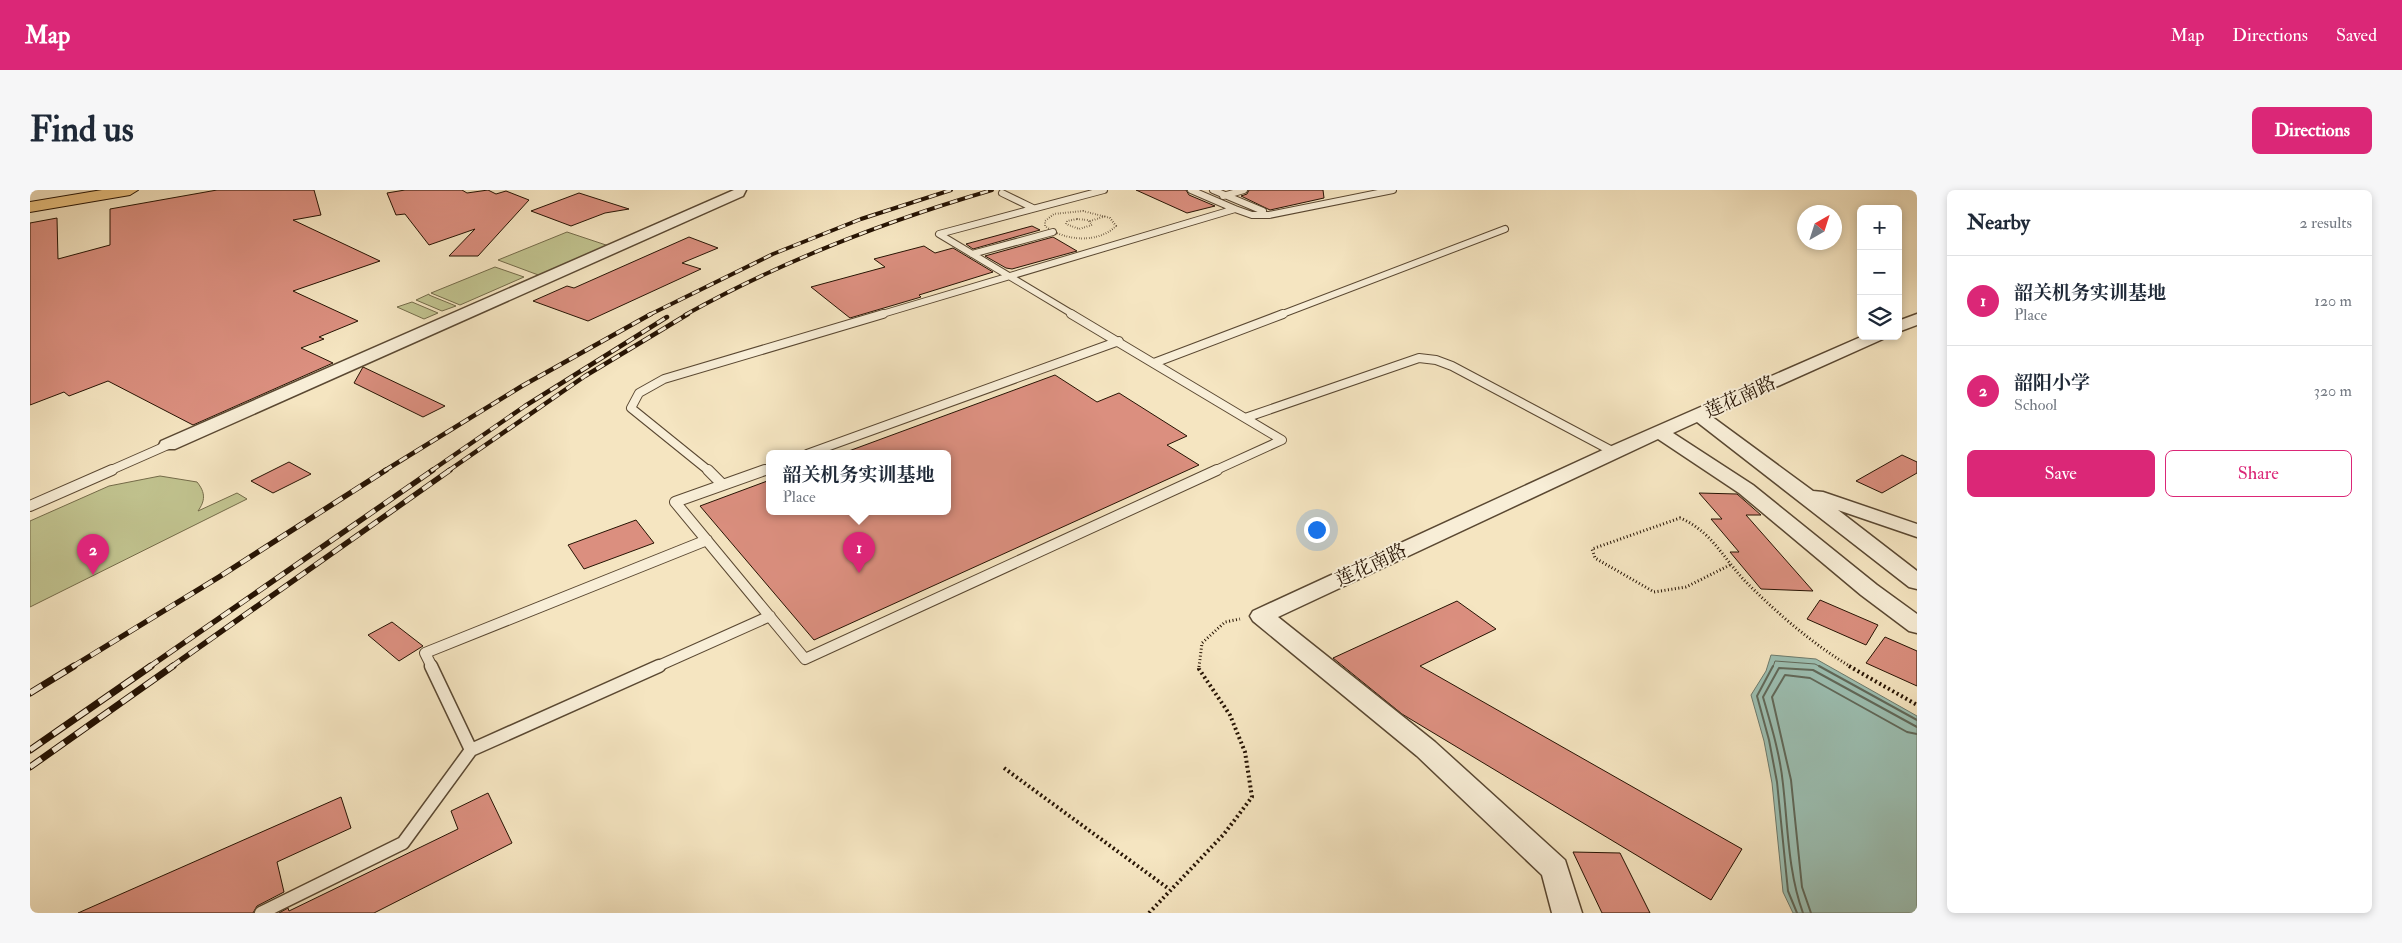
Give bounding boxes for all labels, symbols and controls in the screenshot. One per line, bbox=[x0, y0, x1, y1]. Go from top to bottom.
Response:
text: Map bbox=[25, 20, 70, 51]
text: Map bbox=[2171, 24, 2204, 47]
text: Directions bbox=[2232, 24, 2308, 47]
text: Saved bbox=[2336, 24, 2377, 47]
button: Directions bbox=[2252, 107, 2372, 154]
text: Find us bbox=[30, 108, 134, 152]
north arrow bbox=[1797, 205, 1842, 250]
map controls bbox=[1857, 205, 1902, 340]
button: + bbox=[1857, 205, 1902, 250]
text: Nearby bbox=[1967, 209, 2030, 236]
text: 2 results bbox=[2299, 213, 2352, 233]
button: − bbox=[1857, 250, 1902, 295]
text: 韶关机务实训基地 bbox=[2014, 281, 2166, 305]
text: 1 bbox=[1980, 291, 1986, 311]
text: 120 m bbox=[2314, 291, 2352, 311]
button: layers bbox=[1857, 295, 1902, 340]
text: Place bbox=[2014, 305, 2047, 325]
street label: 莲花南路 bbox=[1700, 371, 1780, 423]
text: 韶阳小学 bbox=[2014, 371, 2090, 395]
text: 2 bbox=[1979, 381, 1987, 401]
text: 320 m bbox=[2314, 381, 2352, 401]
text: School bbox=[2014, 395, 2057, 415]
popup bbox=[766, 450, 951, 515]
button: Save bbox=[1967, 450, 2155, 497]
button: Share bbox=[2165, 450, 2352, 497]
text: 韶关机务实训基地 bbox=[782, 463, 935, 487]
text: Place bbox=[782, 487, 816, 507]
your location bbox=[1304, 517, 1330, 543]
pin: 1 bbox=[843, 532, 875, 573]
pin: 2 bbox=[77, 534, 109, 575]
street label: 莲花南路 bbox=[1331, 538, 1411, 592]

